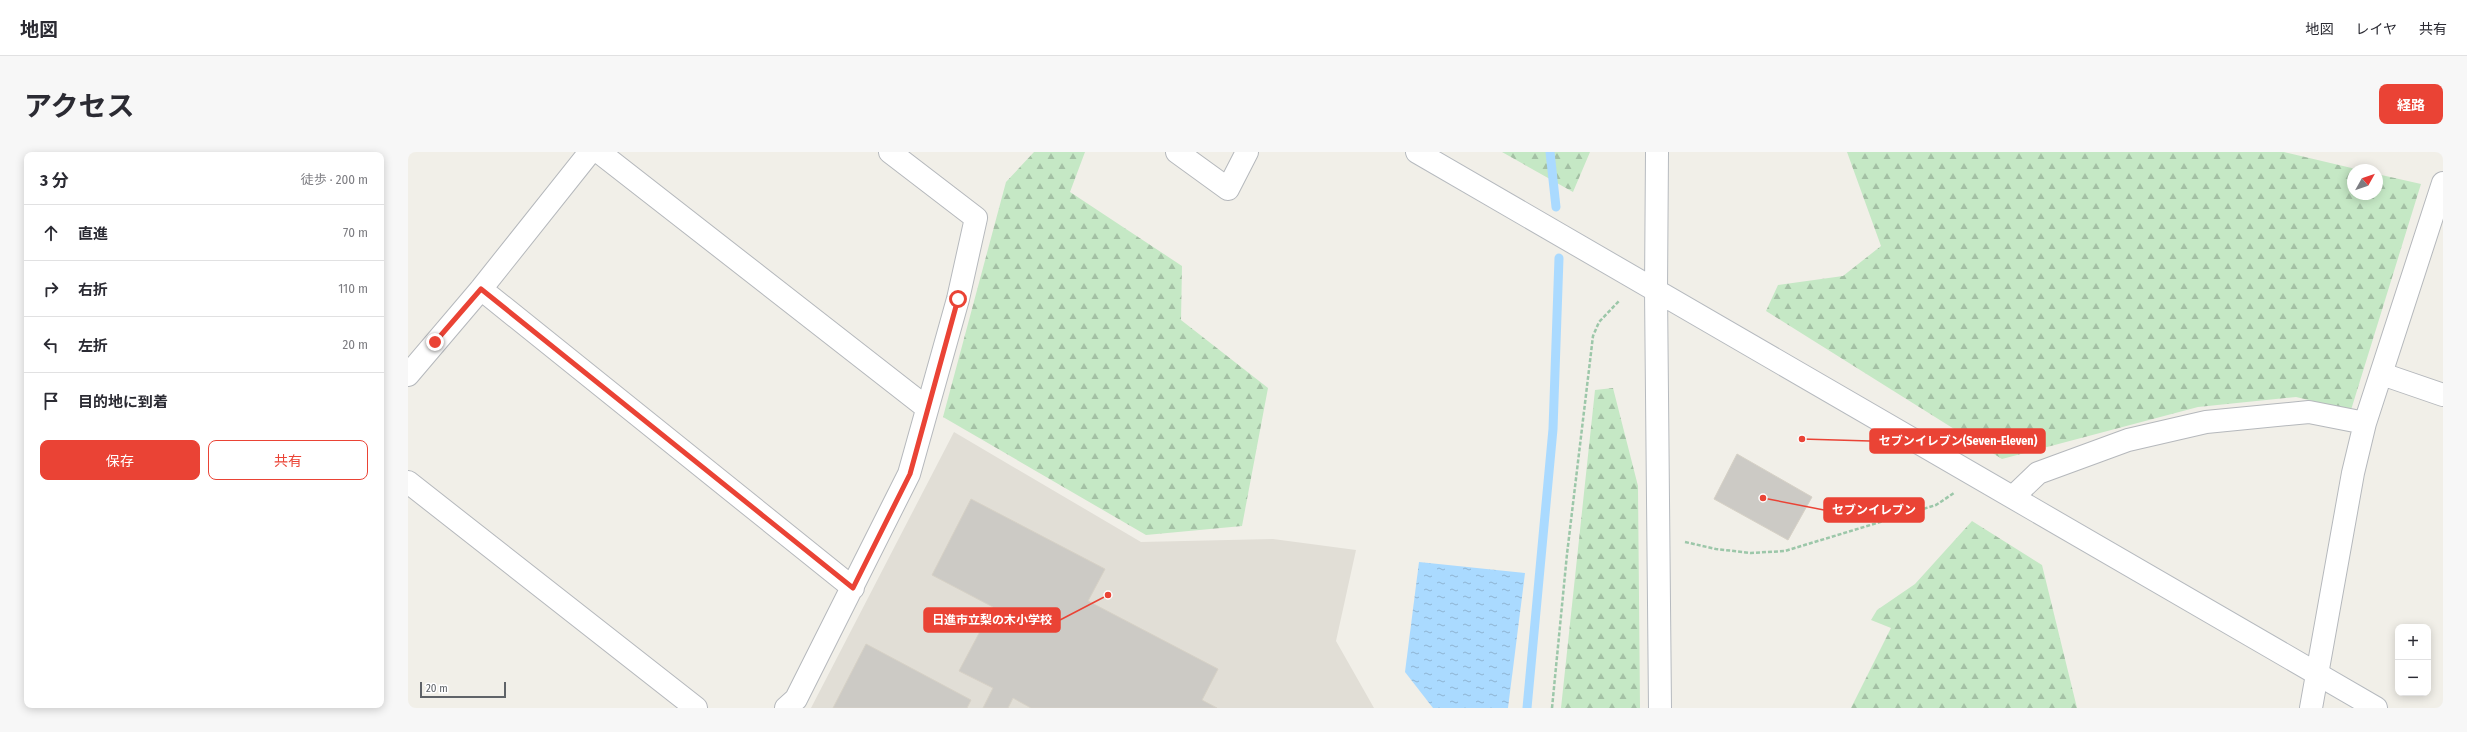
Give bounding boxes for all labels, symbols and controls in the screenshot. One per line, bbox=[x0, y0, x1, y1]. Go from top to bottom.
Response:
text: 地図 bbox=[20, 18, 58, 41]
text: 地図 bbox=[2305, 21, 2333, 38]
text: レイヤ bbox=[2355, 21, 2397, 38]
text: 共有 bbox=[2419, 21, 2447, 38]
button: 経路 bbox=[2379, 84, 2443, 124]
text: アクセス bbox=[24, 90, 135, 123]
north arrow bbox=[2347, 164, 2383, 200]
text: 3 分 bbox=[40, 170, 69, 191]
text: 徒歩 · 200 m bbox=[301, 172, 368, 187]
icon: ahead bbox=[40, 222, 62, 244]
text: 直進 bbox=[78, 225, 108, 243]
text: 70 m bbox=[343, 225, 368, 240]
icon: right bbox=[40, 278, 62, 300]
text: 右折 bbox=[78, 281, 108, 299]
text: 110 m bbox=[338, 281, 368, 296]
route start bbox=[949, 290, 967, 308]
route end bbox=[426, 333, 444, 351]
icon: left bbox=[40, 334, 62, 356]
text: 左折 bbox=[78, 337, 108, 355]
text: 20 m bbox=[342, 337, 368, 352]
icon: arrive bbox=[40, 390, 62, 412]
text: 目的地に到着 bbox=[78, 393, 168, 411]
callout: セブンイレブン(Seven-Eleven) bbox=[1870, 429, 2045, 453]
text: セブンイレブン(Seven-Eleven) bbox=[1879, 434, 2038, 448]
button: 保存 bbox=[40, 440, 200, 480]
button: 共有 bbox=[208, 440, 368, 480]
callout: セブンイレブン bbox=[1824, 498, 1924, 522]
text: セブンイレブン bbox=[1832, 503, 1916, 517]
callout: 日進市立梨の木小学校 bbox=[924, 608, 1060, 632]
text: 日進市立梨の木小学校 bbox=[932, 613, 1052, 627]
map controls bbox=[2395, 624, 2431, 696]
button: + bbox=[2395, 624, 2431, 660]
button: − bbox=[2395, 660, 2431, 696]
scale bar bbox=[420, 680, 506, 699]
text: 20 m bbox=[426, 682, 448, 695]

